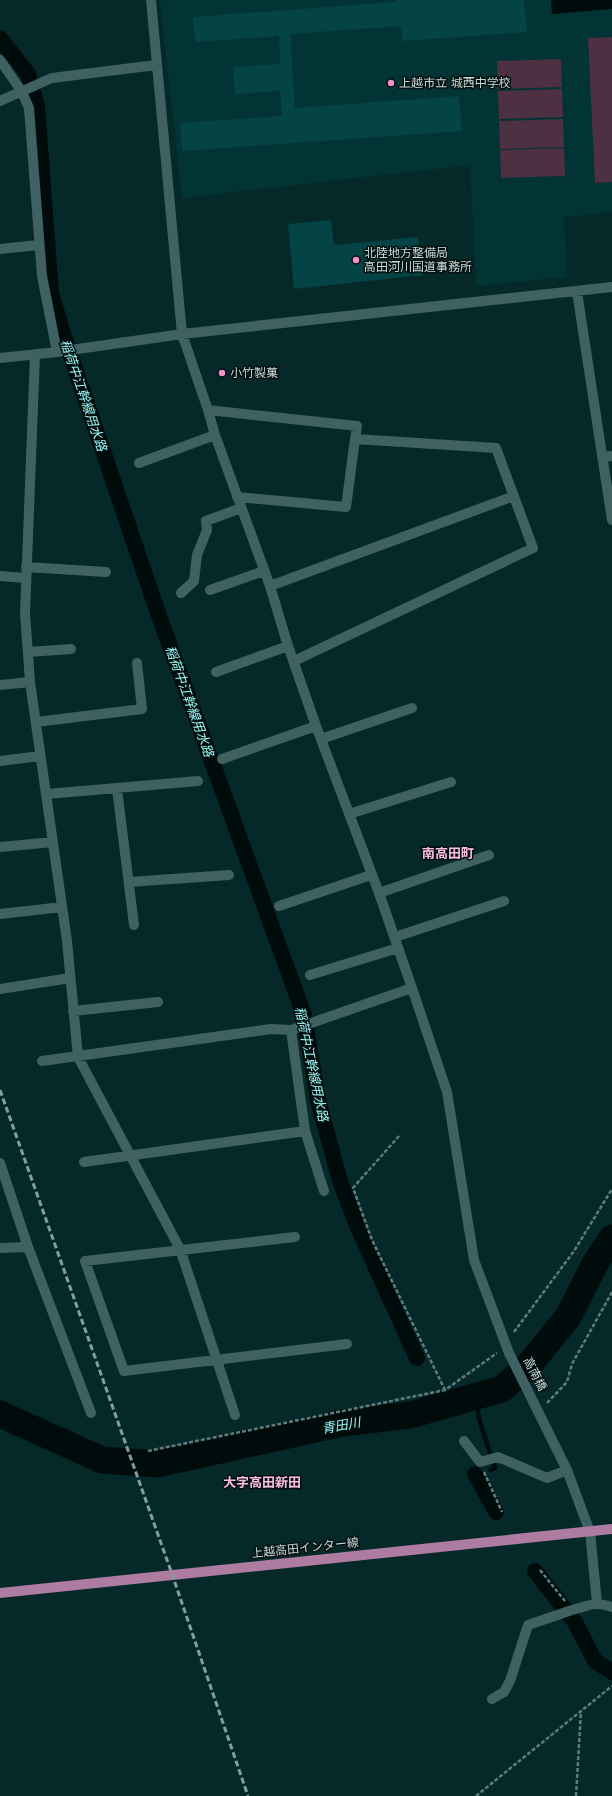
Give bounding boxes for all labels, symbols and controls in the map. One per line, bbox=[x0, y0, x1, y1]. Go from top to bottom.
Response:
place label: 上越市立 城西中学校 bbox=[399, 76, 511, 90]
marker: 上越市立 城西中学校 bbox=[386, 78, 396, 88]
place label: 北陸地方整備局 高田河川国道事務所 bbox=[364, 246, 472, 274]
marker: 北陸地方整備局 高田河川国道事務所 bbox=[351, 255, 361, 265]
water label: 稲荷中江幹線用水路 bbox=[57, 337, 110, 454]
place label: 小竹製菓 bbox=[230, 366, 278, 380]
marker: 小竹製菓 bbox=[217, 368, 227, 378]
water label: 稲荷中江幹線用水路 bbox=[162, 644, 217, 760]
district label: 南高田町 bbox=[422, 846, 474, 861]
water label: 稲荷中江幹線用水路 bbox=[292, 1005, 331, 1124]
street label: 高南橋 bbox=[521, 1355, 549, 1393]
water label: 青田川 bbox=[321, 1414, 364, 1436]
district label: 大字高田新田 bbox=[223, 1475, 301, 1490]
street label: 上越高田インター線 bbox=[251, 1535, 359, 1561]

